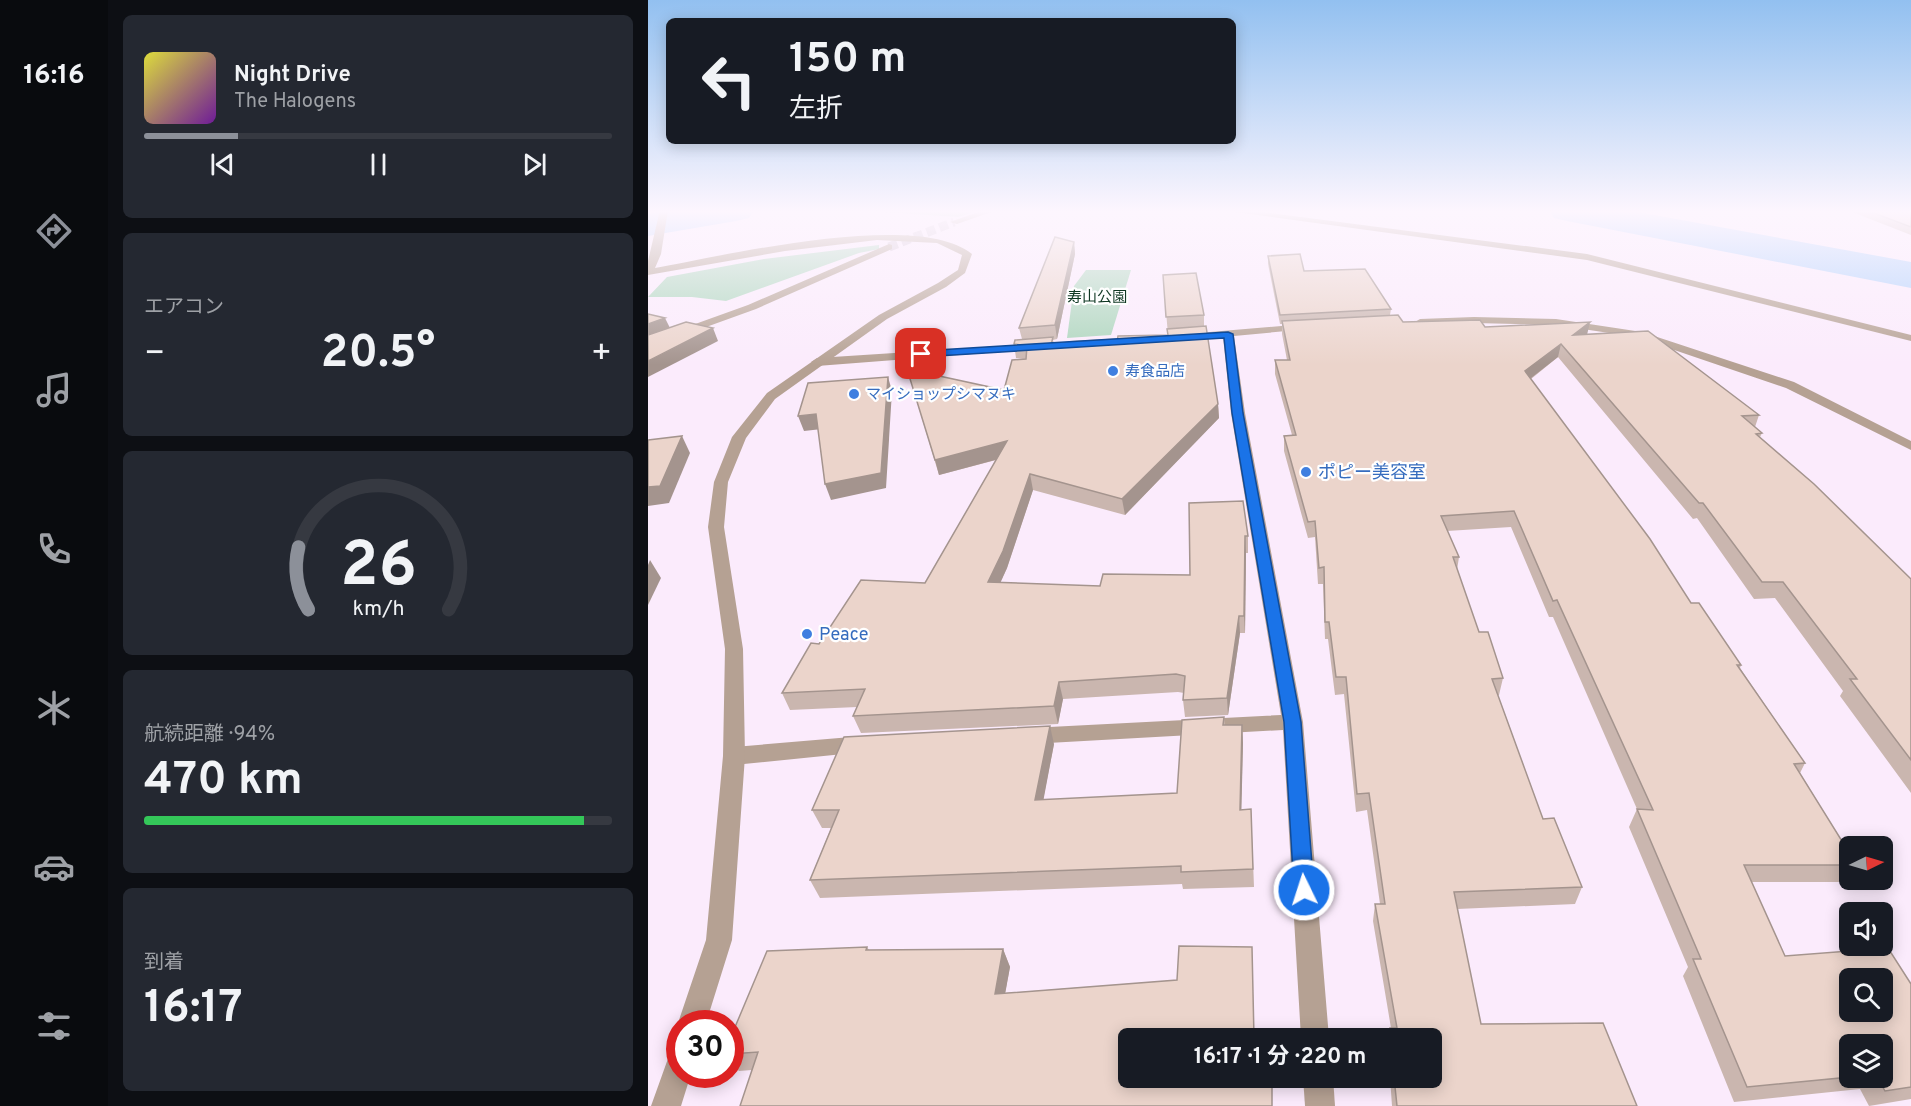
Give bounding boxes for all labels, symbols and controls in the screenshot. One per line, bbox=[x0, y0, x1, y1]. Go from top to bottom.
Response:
text: 150 m bbox=[789, 34, 906, 87]
icon: left bbox=[690, 42, 768, 120]
text: 16:16 bbox=[23, 59, 85, 93]
text: Night Drive bbox=[234, 62, 351, 89]
text: The Halogens bbox=[234, 89, 356, 115]
text: 左折 bbox=[789, 93, 843, 127]
icon: previous bbox=[206, 148, 239, 181]
icon: pause bbox=[362, 148, 395, 181]
icon: next bbox=[518, 148, 551, 181]
icon: directions bbox=[33, 210, 75, 252]
park label: 寿山公園 bbox=[1067, 289, 1127, 308]
text: エアコン bbox=[144, 295, 224, 321]
text: 20.5° bbox=[321, 326, 435, 383]
pin bbox=[895, 328, 946, 379]
text: − bbox=[144, 334, 165, 376]
text: + bbox=[591, 334, 612, 376]
icon: arrive bbox=[904, 337, 937, 370]
place label: 寿食品店 bbox=[1125, 363, 1185, 382]
marker: 寿食品店 bbox=[1106, 364, 1120, 378]
icon: music bbox=[33, 369, 75, 411]
place label: マイショップシマヌキ bbox=[866, 386, 1016, 405]
marker: マイショップシマヌキ bbox=[847, 387, 861, 401]
place label: ポピー美容室 bbox=[1318, 462, 1426, 485]
marker: ポピー美容室 bbox=[1299, 465, 1313, 479]
icon: phone bbox=[33, 528, 75, 570]
text: 26 bbox=[340, 529, 416, 608]
text: km/h bbox=[352, 596, 404, 623]
place label: Peace bbox=[819, 624, 869, 647]
marker: Peace bbox=[800, 627, 814, 641]
icon: climate bbox=[33, 687, 75, 729]
text: 航続距離 · 94% bbox=[144, 722, 275, 748]
text: 470 km bbox=[144, 753, 303, 810]
north arrow bbox=[1839, 836, 1893, 890]
map controls bbox=[1839, 836, 1893, 1088]
icon: car bbox=[33, 846, 75, 888]
position arrow bbox=[1272, 858, 1336, 922]
button: sound bbox=[1839, 902, 1893, 956]
text: 到着 bbox=[144, 950, 184, 976]
button: search bbox=[1839, 968, 1893, 1022]
text: 16:17 bbox=[144, 981, 243, 1038]
icon: filters bbox=[33, 1005, 75, 1047]
speed limit sign: 30 bbox=[666, 1010, 744, 1088]
button: layers bbox=[1839, 1034, 1893, 1088]
text: 16:17 · 1 分 · 220 m bbox=[1194, 1044, 1366, 1071]

